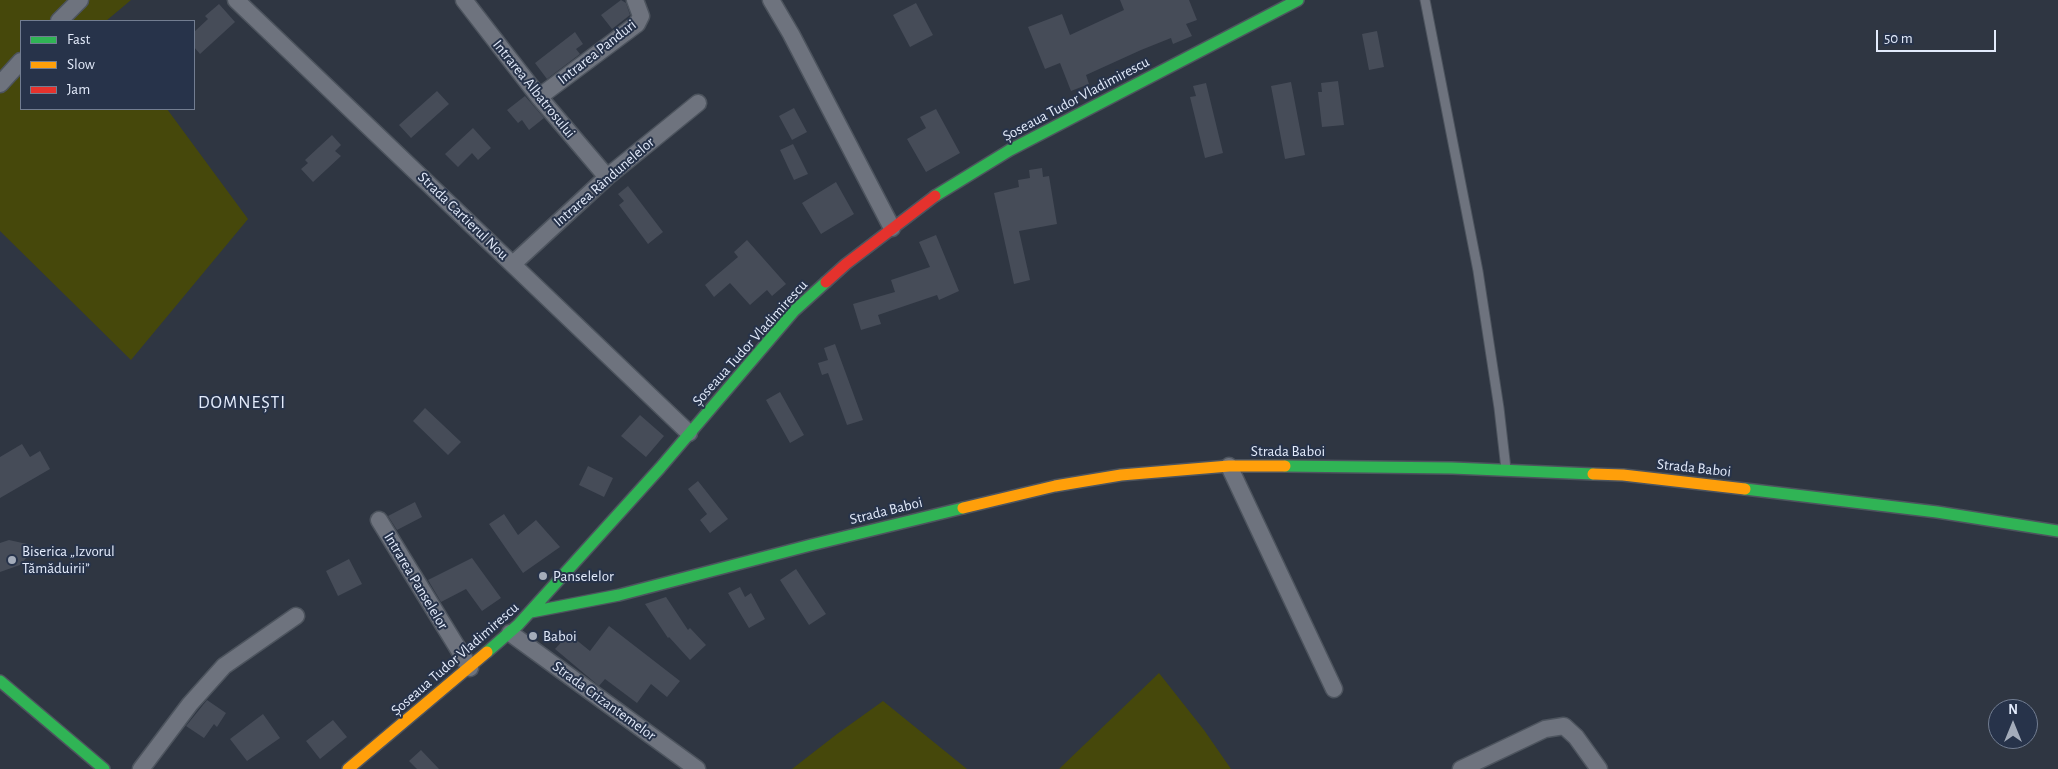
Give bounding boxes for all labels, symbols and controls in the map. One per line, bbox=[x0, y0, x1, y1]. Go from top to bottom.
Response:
street label: Intrarea Panduri bbox=[554, 16, 640, 88]
legend bbox=[20, 20, 195, 110]
scale bar bbox=[1878, 20, 1998, 52]
text: 50 m bbox=[1884, 31, 1913, 46]
text: Fast bbox=[67, 32, 90, 47]
street label: Intrarea Albatrosului bbox=[489, 36, 579, 142]
street label: Șoseaua Tudor Vladimirescu bbox=[1000, 53, 1152, 145]
text: Slow bbox=[67, 57, 95, 72]
text: Jam bbox=[67, 82, 90, 97]
street label: Intrarea Rândunelelor bbox=[550, 133, 658, 231]
street label: Strada Cartierul Nou bbox=[414, 168, 512, 264]
street label: Șoseaua Tudor Vladimirescu bbox=[689, 276, 811, 410]
district label: DOMNEȘTI bbox=[197, 392, 287, 414]
street label: Strada Baboi bbox=[1251, 442, 1325, 460]
street label: Strada Baboi bbox=[1656, 455, 1732, 481]
street label: Strada Baboi bbox=[848, 493, 924, 529]
street label: Intrarea Panselelor bbox=[380, 529, 452, 633]
place label: Biserica „Izvorul Tămăduirii” bbox=[22, 542, 115, 577]
marker: Biserica „Izvorul Tămăduirii” bbox=[6, 554, 18, 566]
place label: Panselelor bbox=[553, 567, 614, 585]
marker: Panselelor bbox=[537, 570, 549, 582]
street label: Șoseaua Tudor Vladimirescu bbox=[387, 599, 523, 719]
place label: Baboi bbox=[543, 627, 577, 645]
marker: Baboi bbox=[527, 630, 539, 642]
street label: Strada Crizantemelor bbox=[549, 657, 659, 745]
north arrow bbox=[1988, 699, 2038, 749]
text: N bbox=[2008, 703, 2018, 717]

